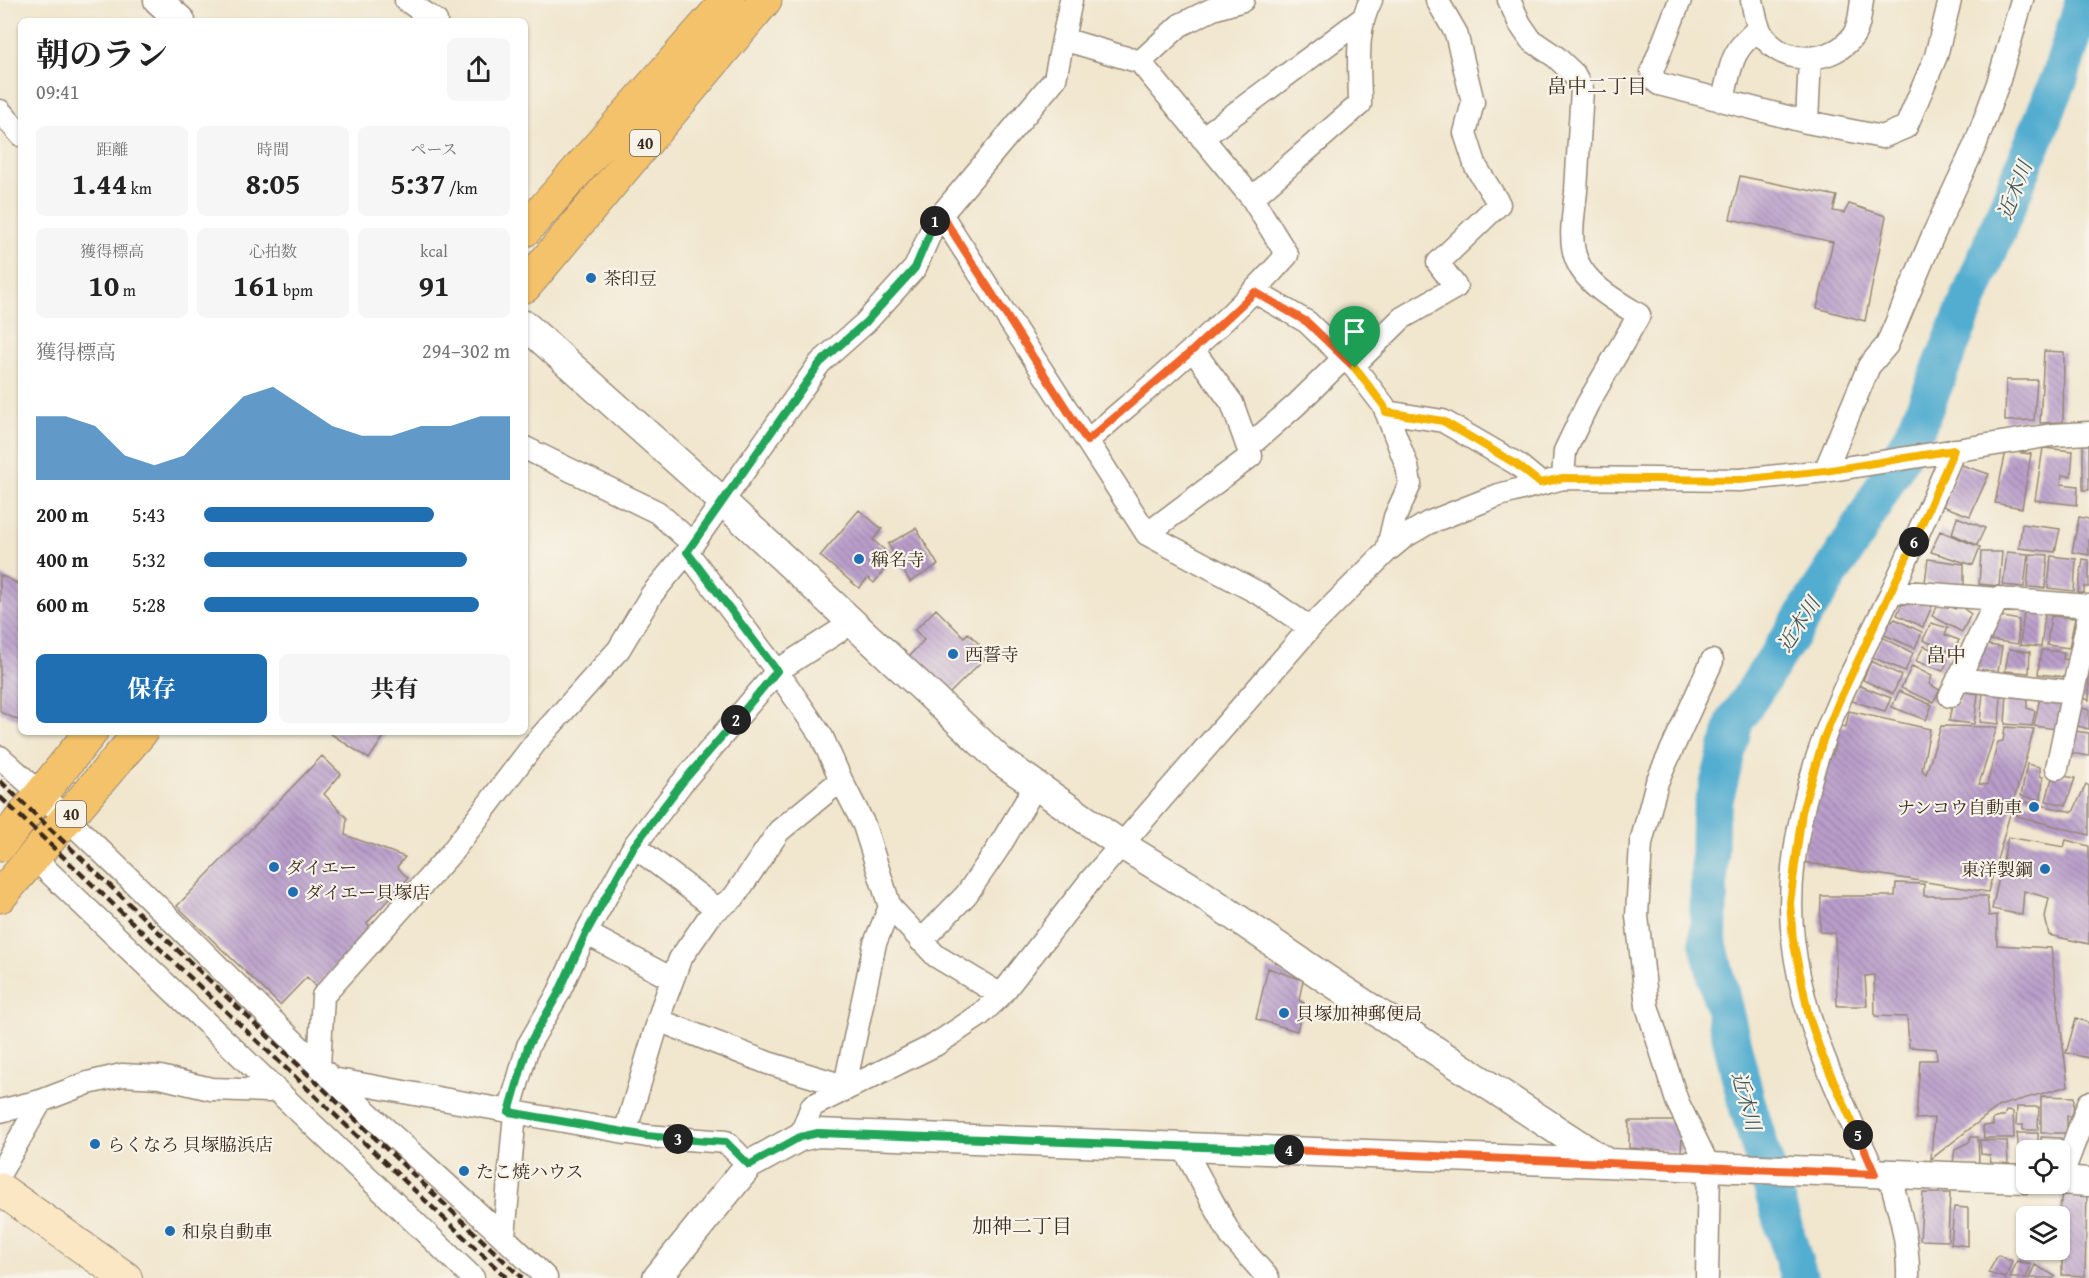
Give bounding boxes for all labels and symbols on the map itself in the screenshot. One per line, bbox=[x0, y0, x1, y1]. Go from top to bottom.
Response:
district label: 畠中二丁目 bbox=[1547, 71, 1647, 100]
road number: 40 bbox=[630, 130, 660, 156]
water label: 近木川 bbox=[1989, 155, 2039, 223]
pin: 1 bbox=[920, 206, 950, 236]
place label: 茶印豆 bbox=[603, 265, 657, 292]
marker: 茶印豆 bbox=[584, 271, 598, 285]
pin bbox=[1329, 306, 1380, 368]
pin: 6 bbox=[1899, 527, 1929, 557]
place label: 稱名寺 bbox=[871, 546, 925, 573]
marker: 稱名寺 bbox=[852, 552, 866, 566]
water label: 近木川 bbox=[1770, 589, 1828, 657]
district label: 畠中 bbox=[1926, 640, 1966, 669]
place label: 西誓寺 bbox=[965, 641, 1019, 668]
marker: 西誓寺 bbox=[946, 647, 960, 661]
pin: 2 bbox=[721, 705, 751, 735]
place label: ナンコウ自動車 bbox=[1897, 794, 2022, 821]
marker: ナンコウ自動車 bbox=[2027, 800, 2041, 814]
road number: 40 bbox=[56, 801, 86, 827]
place label: ダイエー bbox=[286, 854, 357, 881]
place label: 東洋製鋼 bbox=[1961, 856, 2033, 883]
marker: ダイエー bbox=[267, 860, 281, 874]
marker: 東洋製鋼 bbox=[2038, 862, 2052, 876]
place label: ダイエー貝塚店 bbox=[305, 879, 430, 906]
marker: ダイエー貝塚店 bbox=[286, 885, 300, 899]
place label: 貝塚加神郵便局 bbox=[1296, 1000, 1422, 1027]
marker: 貝塚加神郵便局 bbox=[1277, 1006, 1291, 1020]
water label: 近木川 bbox=[1725, 1068, 1769, 1136]
pin: 5 bbox=[1843, 1120, 1873, 1150]
pin: 3 bbox=[663, 1124, 693, 1154]
place label: らくなろ 貝塚脇浜店 bbox=[107, 1131, 273, 1158]
pin: 4 bbox=[1274, 1135, 1304, 1165]
marker: らくなろ 貝塚脇浜店 bbox=[88, 1137, 102, 1151]
place label: たこ焼ハウス bbox=[476, 1158, 583, 1185]
marker: たこ焼ハウス bbox=[457, 1164, 471, 1178]
district label: 加神二丁目 bbox=[972, 1211, 1072, 1240]
place label: 和泉自動車 bbox=[182, 1218, 272, 1245]
marker: 和泉自動車 bbox=[163, 1224, 177, 1238]

